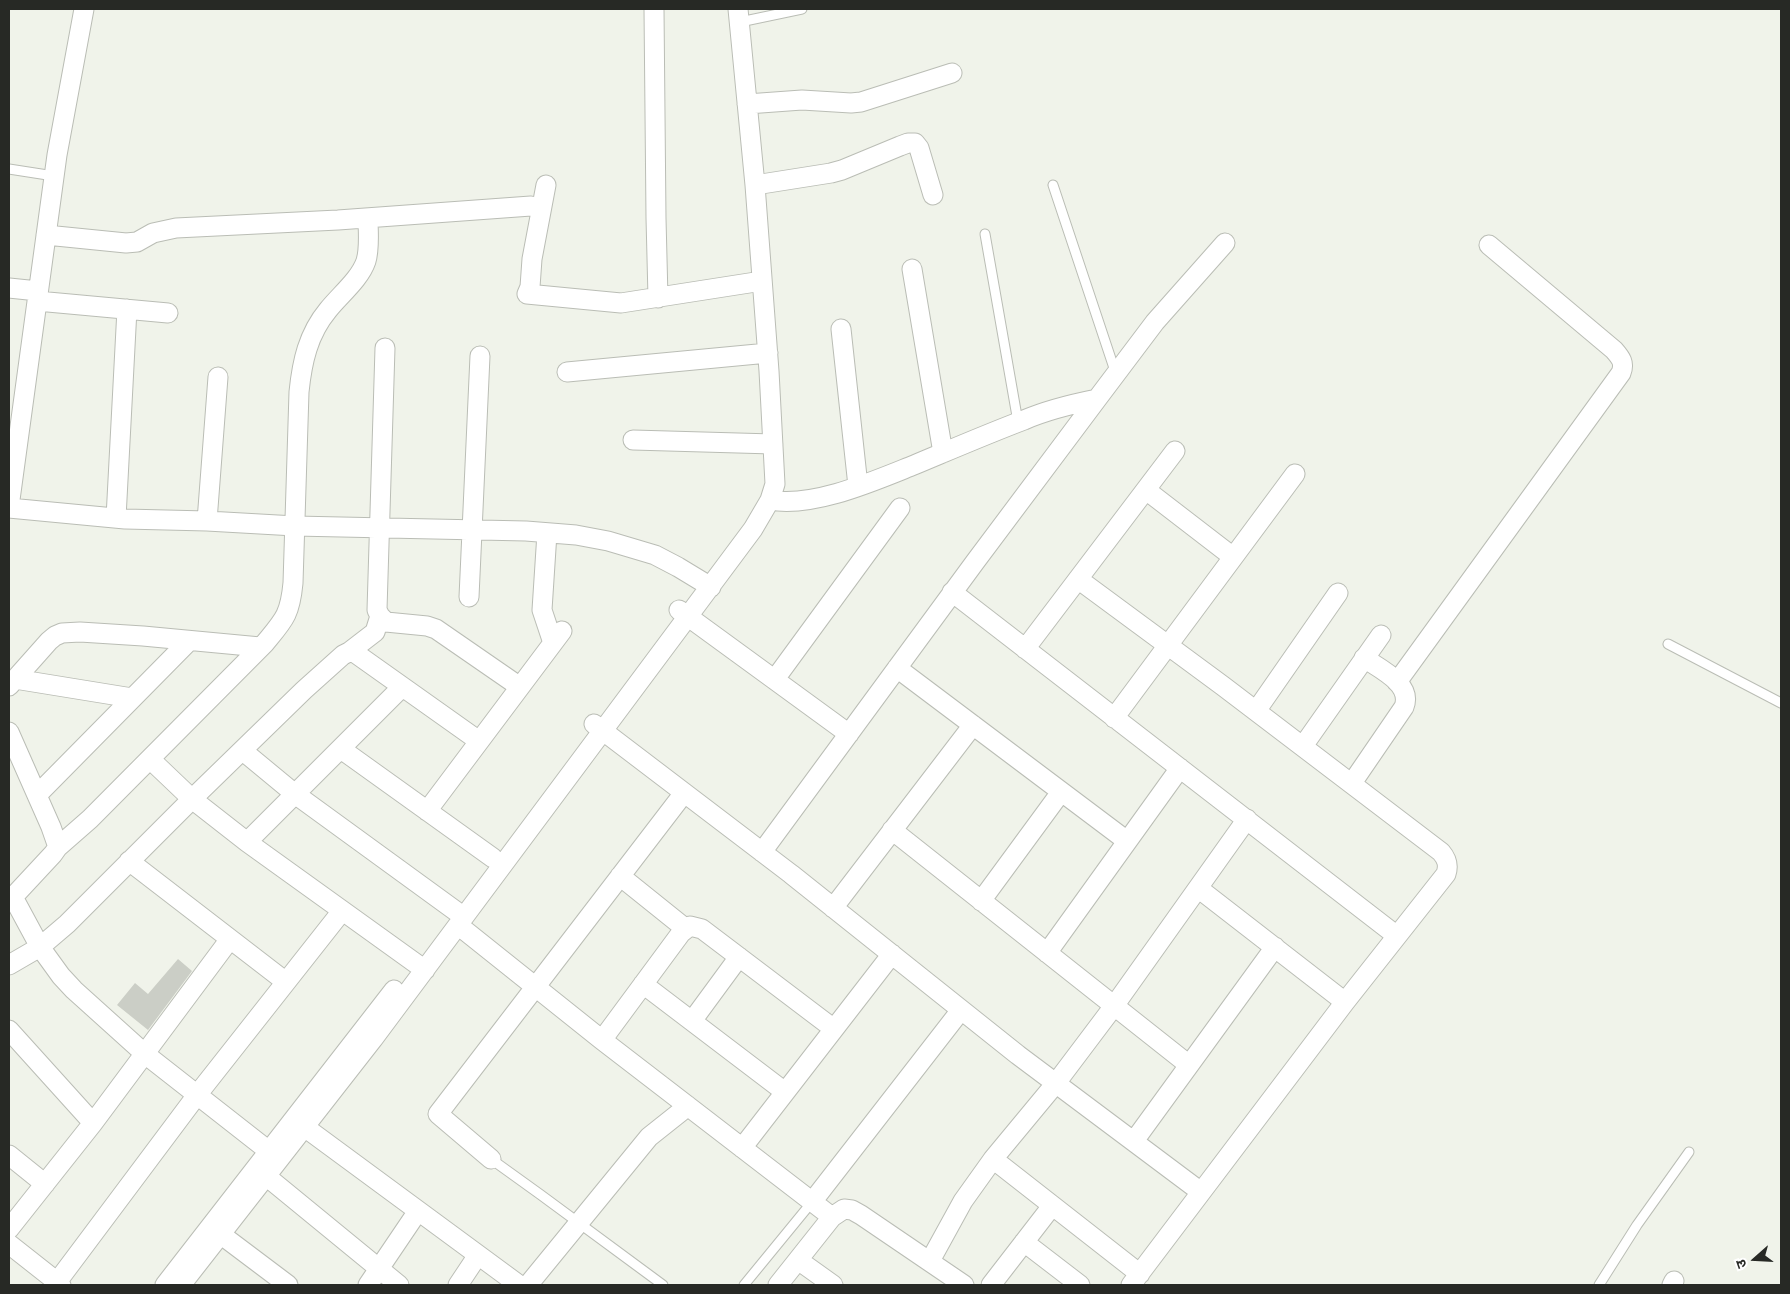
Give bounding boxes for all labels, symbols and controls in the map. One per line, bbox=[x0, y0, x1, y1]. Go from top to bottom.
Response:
north arrow bbox=[1730, 1234, 1780, 1284]
text: उ bbox=[1731, 1257, 1751, 1271]

